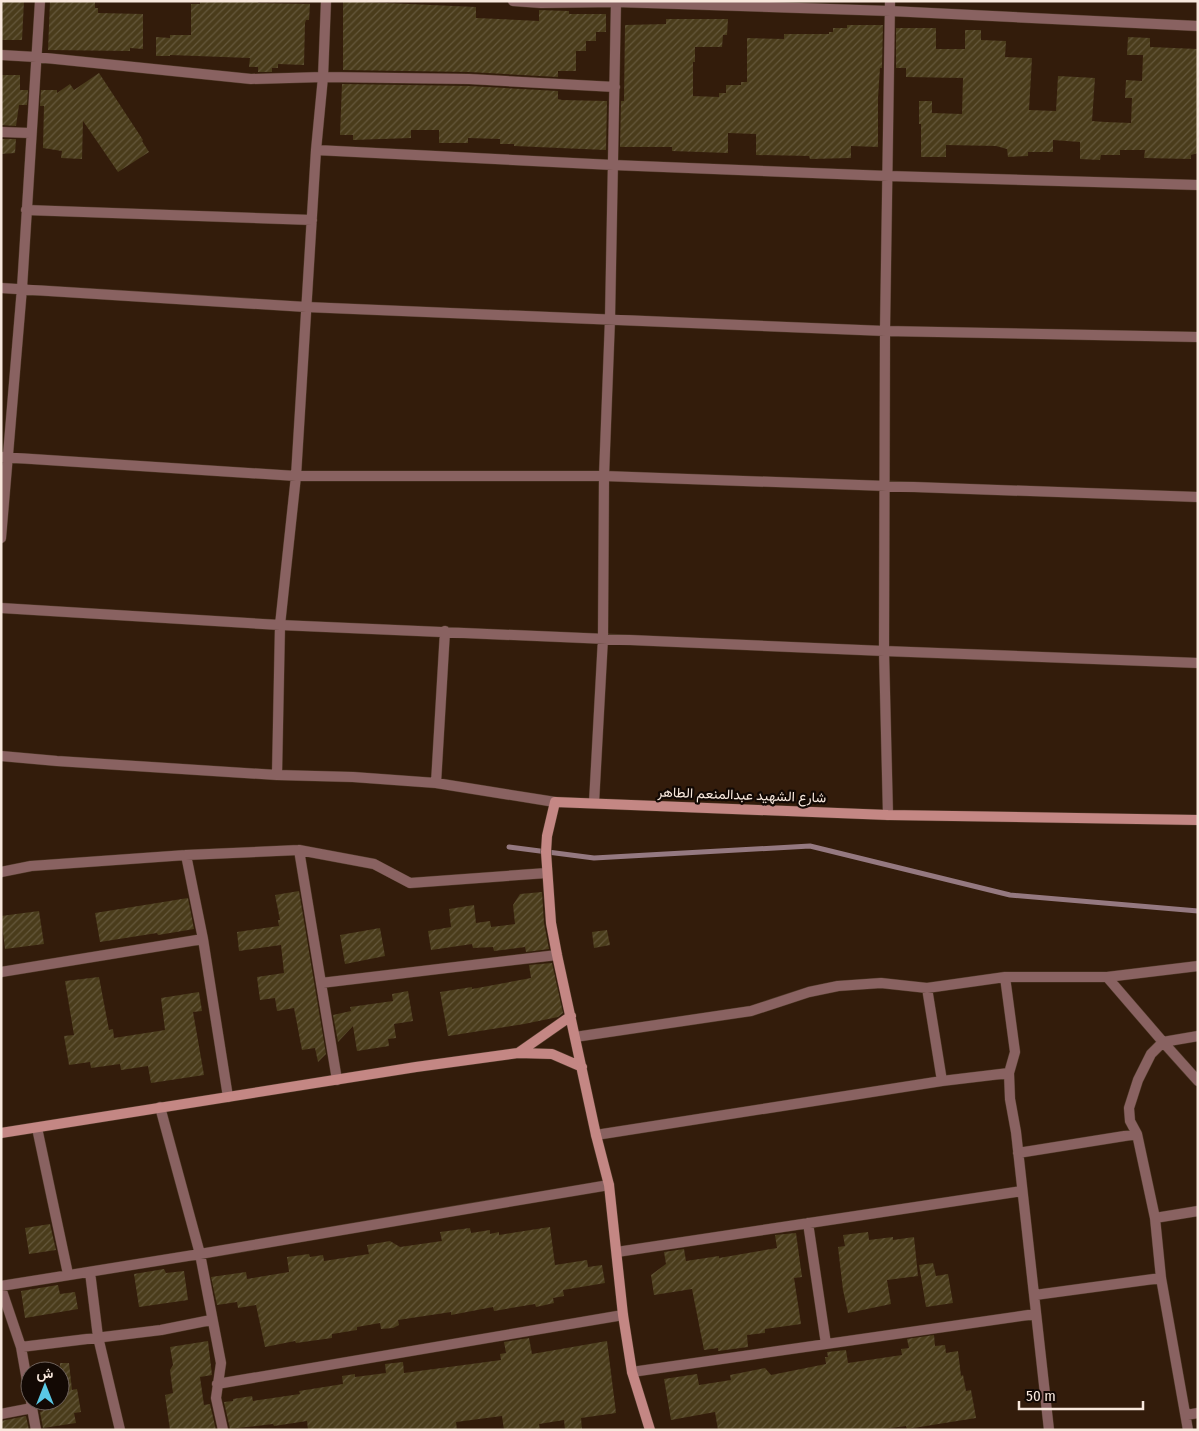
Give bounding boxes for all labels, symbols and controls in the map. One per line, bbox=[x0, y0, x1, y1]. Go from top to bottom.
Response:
street label: شارع الشهيد عبدالمنعم الطاهر bbox=[656, 784, 827, 808]
north arrow bbox=[20, 1361, 70, 1411]
text: ش bbox=[37, 1365, 54, 1382]
scale bar bbox=[1019, 1378, 1143, 1410]
text: 50 m bbox=[1026, 1387, 1056, 1405]

